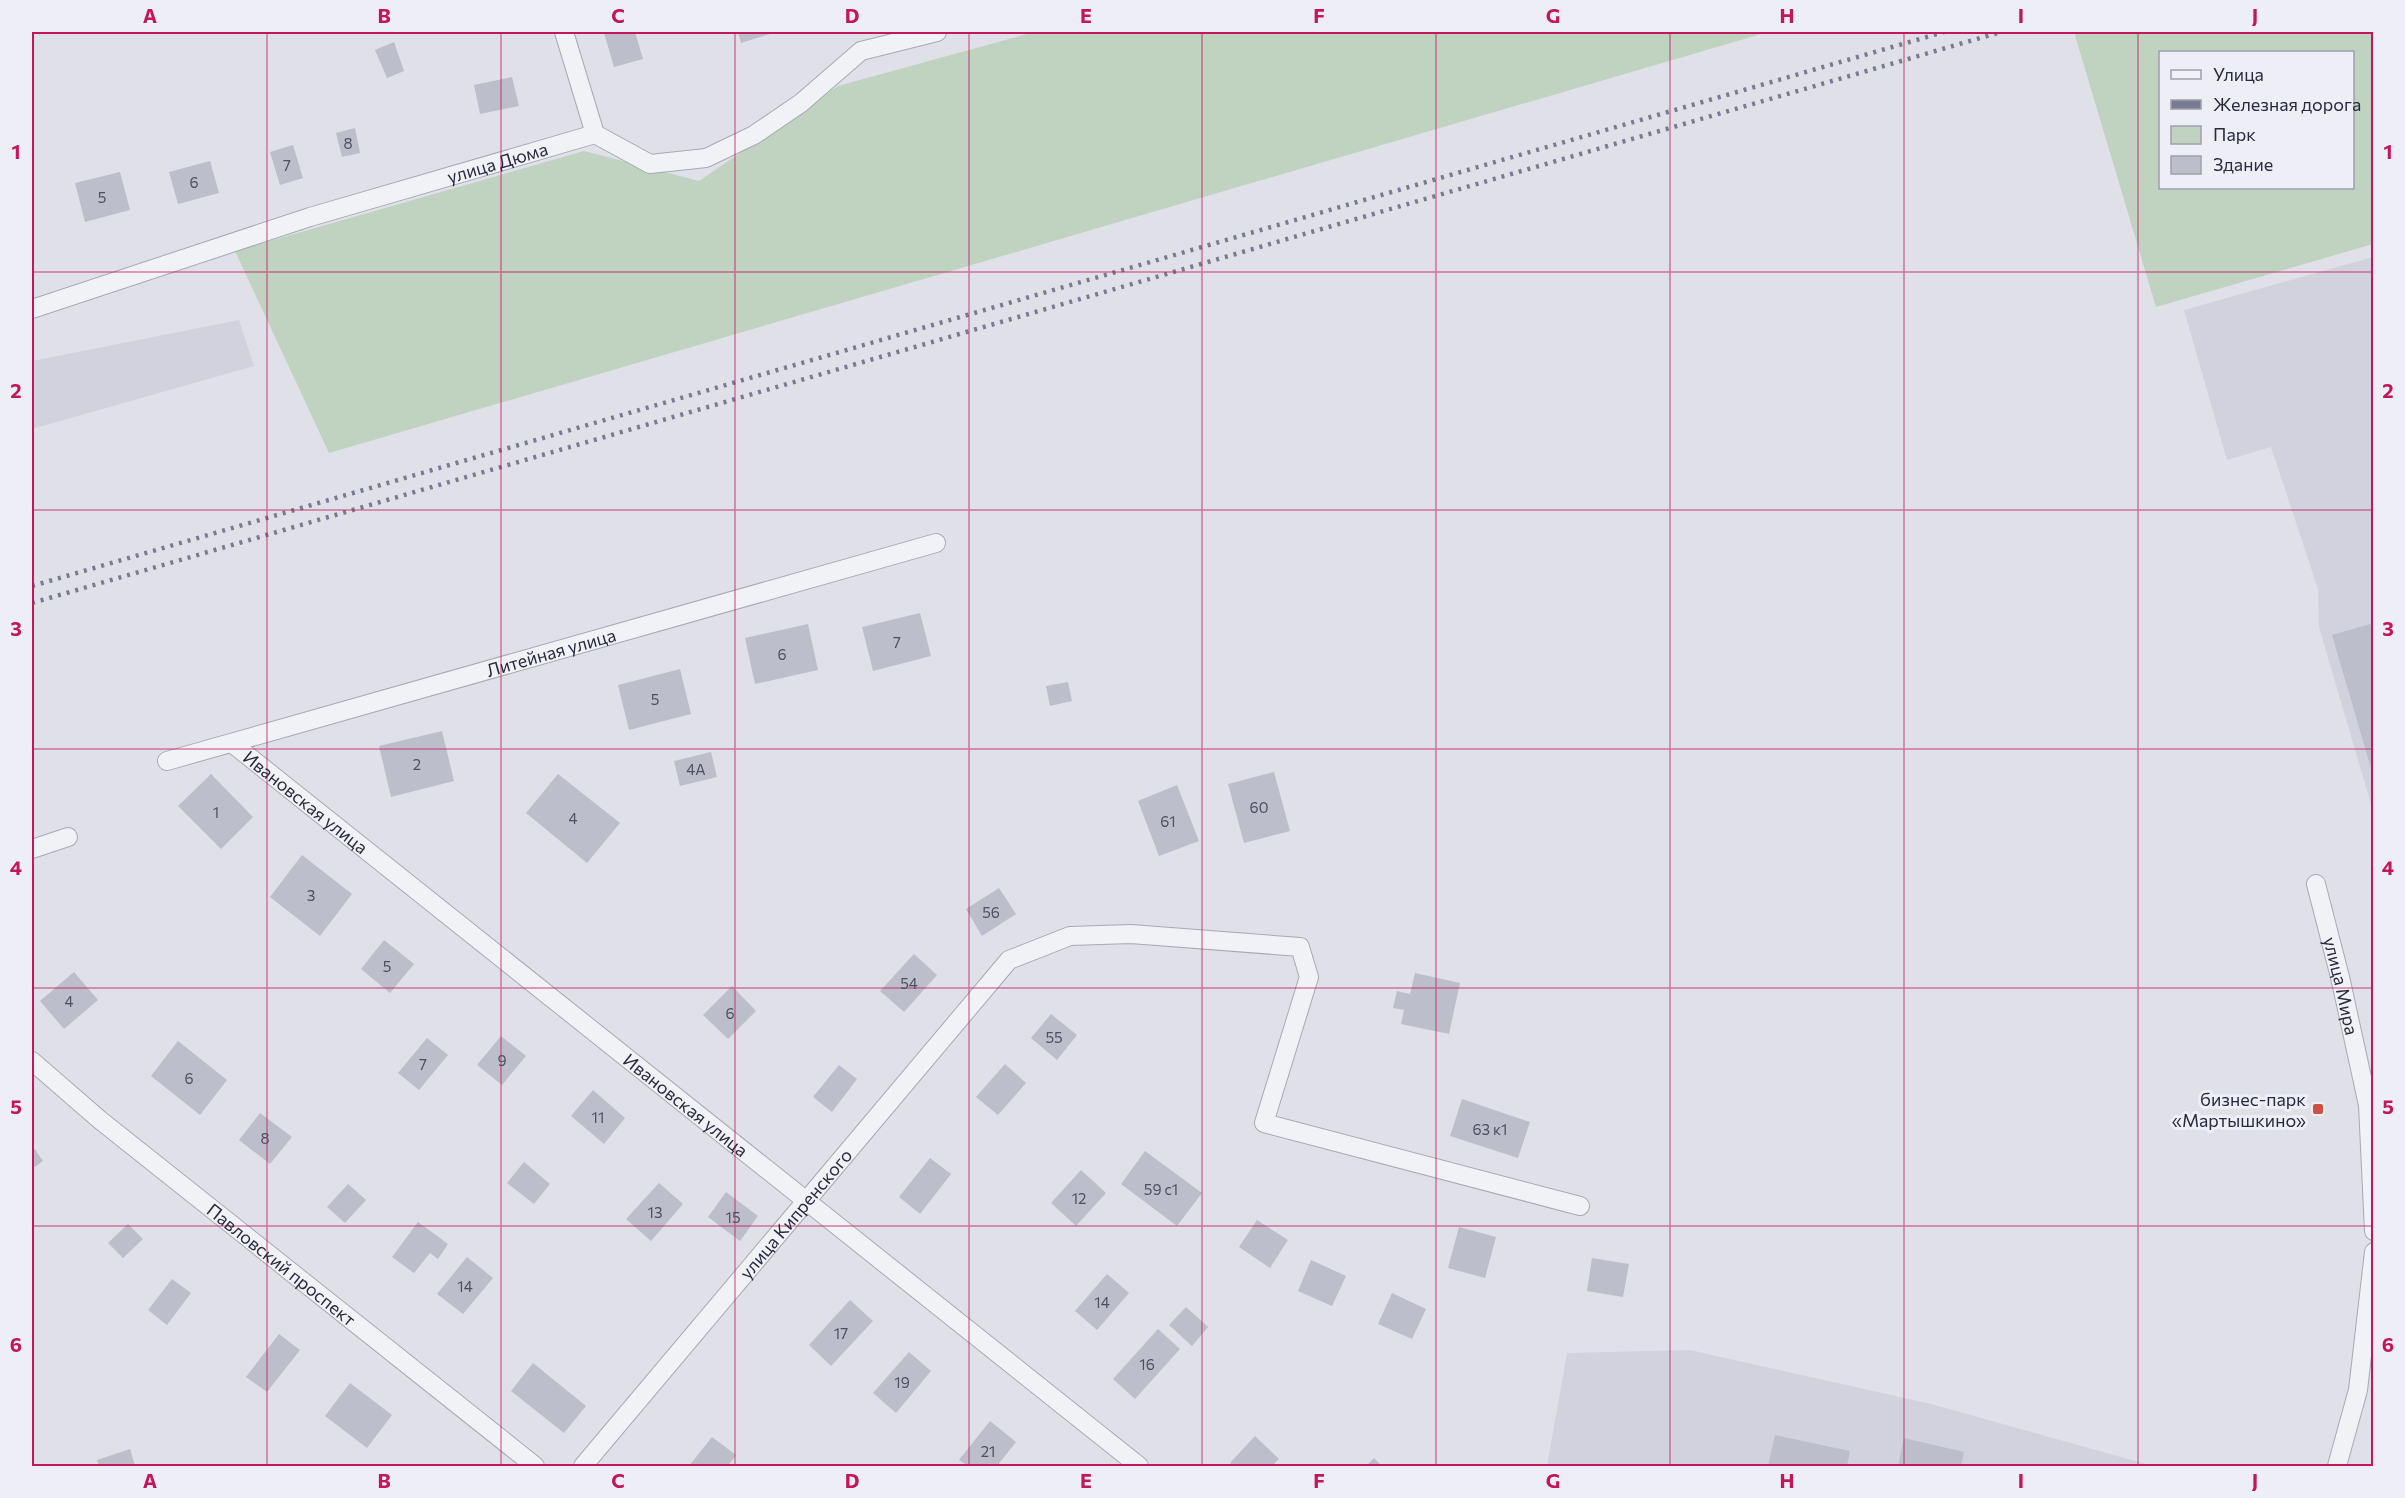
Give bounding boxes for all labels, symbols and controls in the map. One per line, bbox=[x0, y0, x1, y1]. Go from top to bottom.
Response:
text: A bbox=[143, 3, 157, 27]
text: B bbox=[377, 3, 391, 27]
text: C bbox=[611, 3, 625, 27]
text: D bbox=[845, 3, 859, 27]
text: E bbox=[1080, 3, 1092, 27]
text: F bbox=[1313, 3, 1325, 27]
text: G bbox=[1546, 3, 1560, 27]
text: H bbox=[1780, 3, 1795, 27]
text: I bbox=[2018, 3, 2024, 27]
text: J bbox=[2252, 3, 2258, 27]
legend bbox=[2159, 51, 2354, 189]
text: Улица bbox=[2213, 63, 2264, 85]
text: Железная дорога bbox=[2213, 93, 2361, 115]
text: Парк bbox=[2213, 123, 2256, 145]
house number: 8 bbox=[343, 134, 353, 152]
street label: улица Дюма bbox=[445, 137, 550, 187]
text: 1 bbox=[11, 139, 21, 163]
text: 1 bbox=[2383, 139, 2393, 163]
text: Здание bbox=[2213, 153, 2273, 175]
house number: 7 bbox=[283, 156, 291, 174]
house number: 6 bbox=[189, 173, 199, 191]
house number: 5 bbox=[98, 188, 106, 206]
text: 2 bbox=[10, 378, 22, 402]
text: 2 bbox=[2382, 378, 2394, 402]
text: 3 bbox=[10, 616, 22, 640]
text: 3 bbox=[2382, 616, 2394, 640]
street label: Литейная улица bbox=[483, 623, 618, 681]
house number: 7 bbox=[893, 633, 901, 651]
house number: 6 bbox=[777, 645, 787, 663]
house number: 5 bbox=[651, 690, 659, 708]
street label: Ивановская улица bbox=[239, 746, 372, 858]
house number: 2 bbox=[413, 755, 421, 773]
house number: 4А bbox=[686, 760, 706, 778]
house number: 60 bbox=[1250, 798, 1268, 816]
house number: 1 bbox=[213, 803, 219, 821]
house number: 4 bbox=[569, 809, 578, 827]
house number: 61 bbox=[1160, 812, 1176, 830]
text: 4 bbox=[10, 855, 22, 879]
text: 4 bbox=[2382, 855, 2394, 879]
house number: 3 bbox=[307, 886, 315, 904]
house number: 56 bbox=[982, 903, 1000, 921]
street label: улица Мира bbox=[2319, 934, 2363, 1037]
house number: 5 bbox=[383, 957, 391, 975]
house number: 54 bbox=[900, 974, 918, 992]
house number: 4 bbox=[65, 992, 74, 1010]
house number: 6 bbox=[725, 1004, 735, 1022]
house number: 55 bbox=[1045, 1028, 1063, 1046]
street label: Ивановская улица bbox=[619, 1049, 753, 1161]
house number: 9 bbox=[497, 1051, 507, 1069]
house number: 7 bbox=[419, 1055, 427, 1073]
house number: 6 bbox=[184, 1069, 194, 1087]
place label: бизнес-парк «Мартышкино» bbox=[2172, 1088, 2306, 1131]
text: 5 bbox=[10, 1094, 22, 1118]
text: 5 bbox=[2382, 1094, 2394, 1118]
marker: бизнес-парк «Мартышкино» bbox=[2311, 1102, 2325, 1116]
house number: 11 bbox=[592, 1108, 604, 1126]
house number: 63 к1 bbox=[1473, 1120, 1507, 1138]
house number: 8 bbox=[260, 1129, 270, 1147]
street label: улица Кипренского bbox=[735, 1144, 856, 1283]
house number: 59 с1 bbox=[1144, 1180, 1178, 1198]
house number: 12 bbox=[1072, 1189, 1086, 1207]
street label: Павловский проспект bbox=[203, 1198, 361, 1331]
house number: 13 bbox=[648, 1203, 662, 1221]
house number: 15 bbox=[725, 1208, 741, 1226]
house number: 14 bbox=[457, 1277, 473, 1295]
house number: 14 bbox=[1094, 1293, 1110, 1311]
house number: 17 bbox=[834, 1324, 848, 1342]
text: 6 bbox=[10, 1332, 22, 1356]
text: 6 bbox=[2382, 1332, 2394, 1356]
house number: 16 bbox=[1139, 1355, 1155, 1373]
house number: 19 bbox=[894, 1373, 910, 1391]
house number: 21 bbox=[981, 1442, 995, 1460]
text: A bbox=[143, 1468, 157, 1492]
text: B bbox=[377, 1468, 391, 1492]
text: C bbox=[611, 1468, 625, 1492]
text: D bbox=[845, 1468, 859, 1492]
text: E bbox=[1080, 1468, 1092, 1492]
text: F bbox=[1313, 1468, 1325, 1492]
text: G bbox=[1546, 1468, 1560, 1492]
text: H bbox=[1780, 1468, 1795, 1492]
text: I bbox=[2018, 1468, 2024, 1492]
text: J bbox=[2252, 1468, 2258, 1492]

